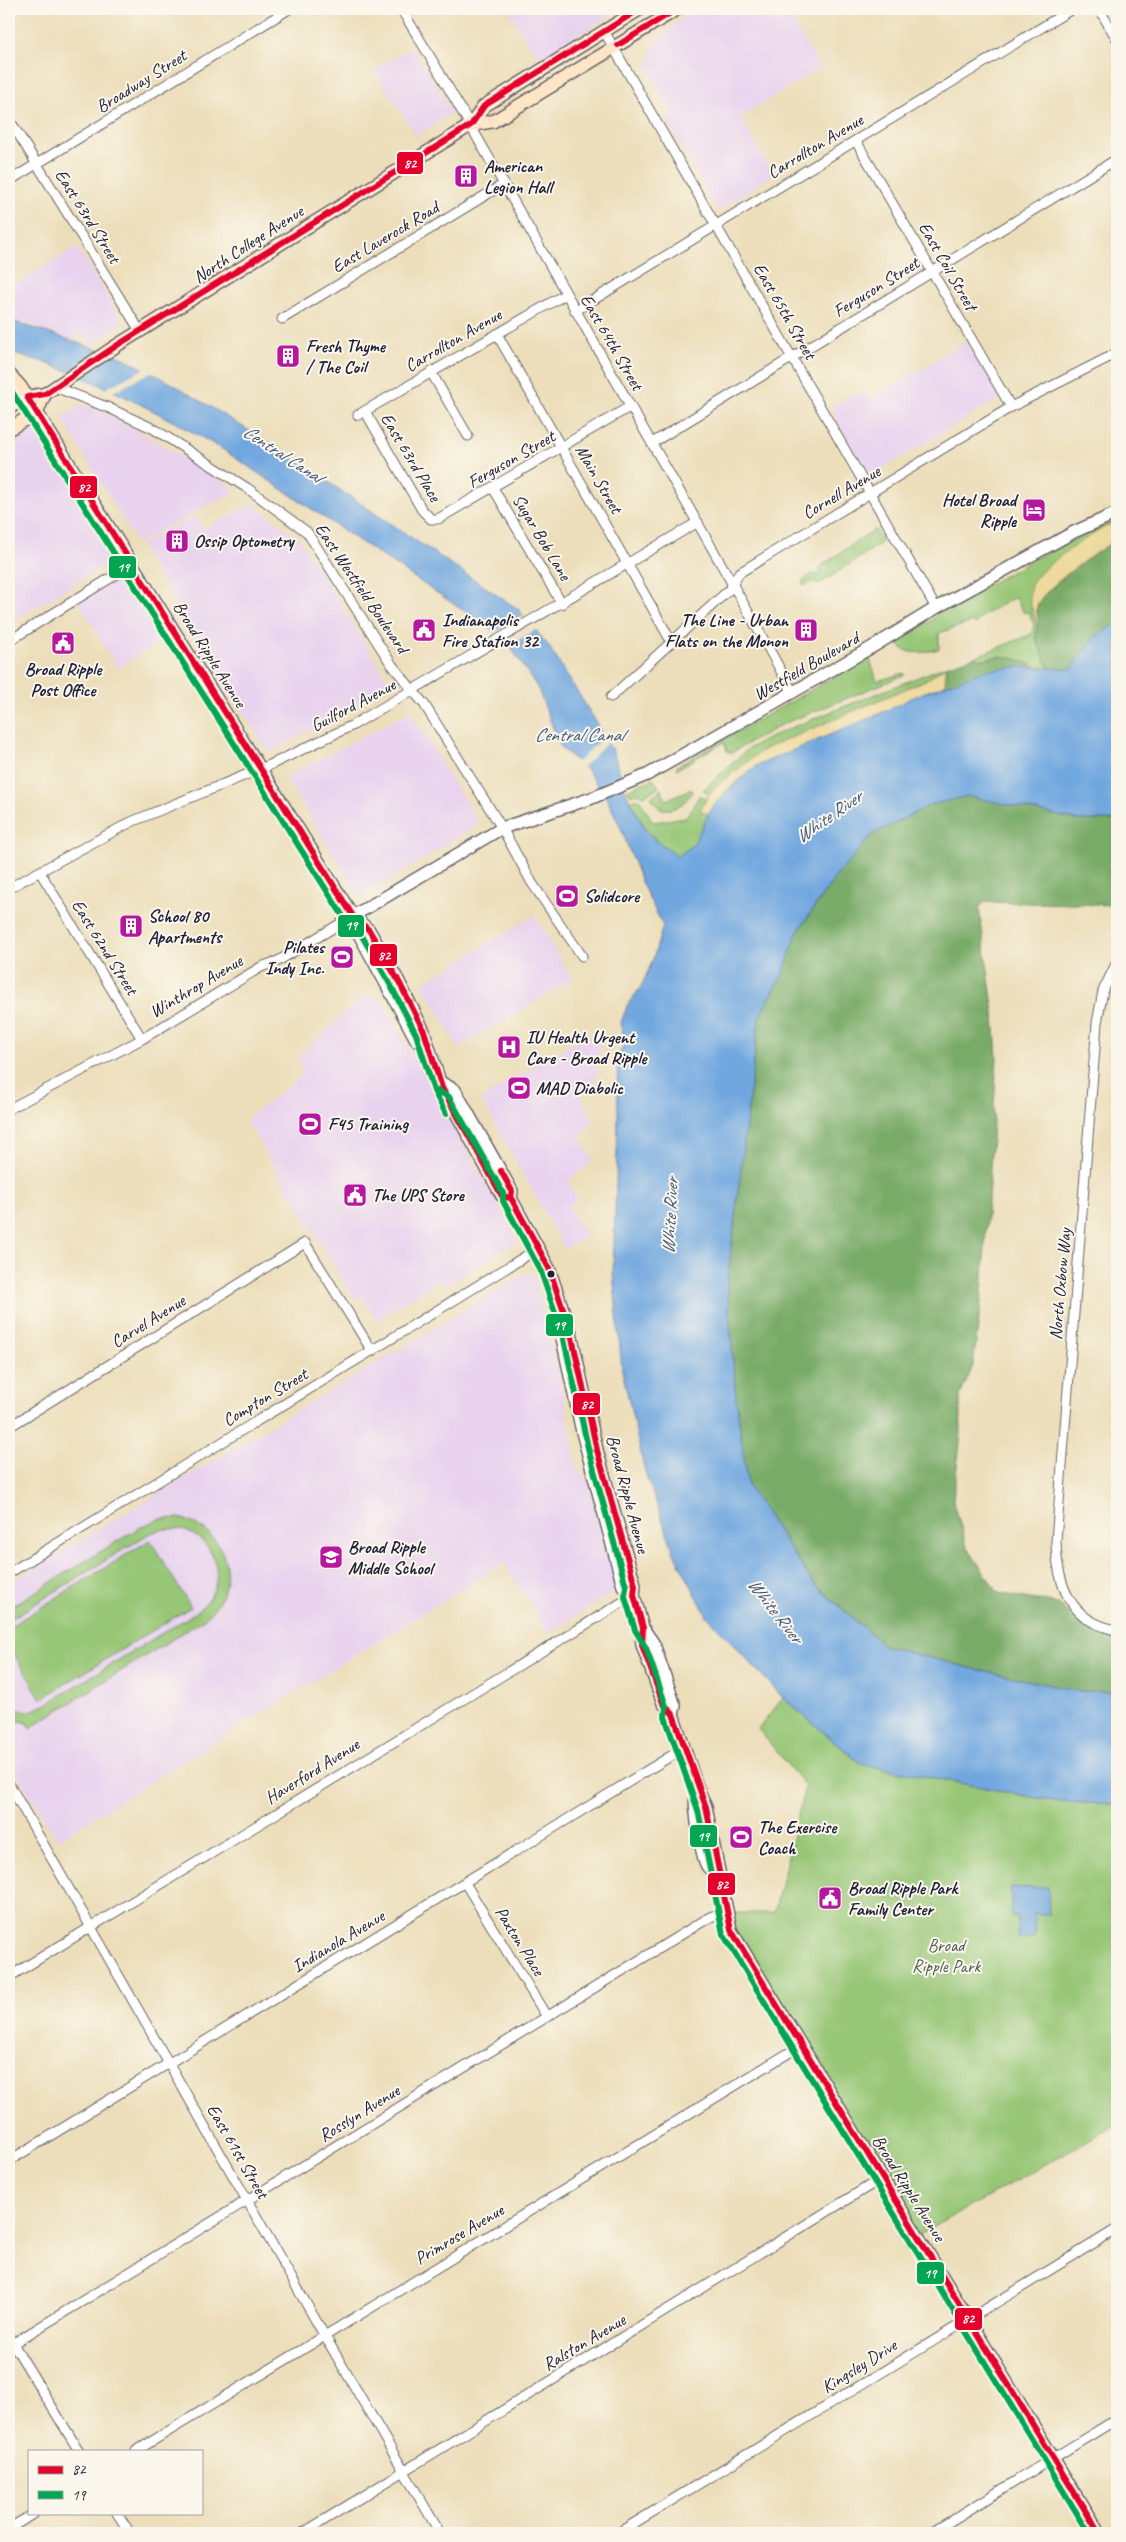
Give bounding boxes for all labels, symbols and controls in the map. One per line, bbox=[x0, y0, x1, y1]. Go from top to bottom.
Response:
street label: Broadway Street bbox=[92, 43, 192, 117]
street label: Carrollton Avenue bbox=[763, 108, 868, 183]
line badge: 82 bbox=[396, 151, 424, 175]
text: 82 bbox=[404, 155, 418, 172]
place label: American Legion Hall bbox=[484, 155, 555, 198]
building icon: American Legion Hall bbox=[453, 163, 479, 189]
street label: East 63rd Street bbox=[50, 165, 127, 269]
street label: East Laverock Road bbox=[328, 195, 445, 278]
street label: North College Avenue bbox=[189, 200, 308, 288]
street label: East Coil Street bbox=[914, 218, 984, 317]
street label: Ferguson Street bbox=[829, 251, 925, 322]
street label: East 65th Street bbox=[749, 259, 822, 365]
street label: East 64th Street bbox=[576, 290, 649, 396]
street label: Carrollton Avenue bbox=[401, 303, 506, 377]
place label: Fresh Thyme / The Coil bbox=[306, 335, 387, 378]
building icon: Fresh Thyme / The Coil bbox=[275, 343, 301, 369]
street label: East 63rd Place bbox=[376, 409, 447, 506]
water label: Central Canal bbox=[239, 420, 331, 491]
street label: Ferguson Street bbox=[463, 424, 560, 493]
street label: Main Street bbox=[571, 441, 628, 519]
street label: Cornell Avenue bbox=[798, 460, 885, 524]
line badge: 82 bbox=[69, 475, 98, 499]
text: 82 bbox=[78, 479, 92, 496]
place label: Hotel Broad Ripple bbox=[942, 489, 1019, 532]
street label: Sugar Bob Lane bbox=[508, 490, 577, 585]
hotel icon: Hotel Broad Ripple bbox=[1021, 497, 1047, 523]
street label: East Westfield Boulevard bbox=[310, 519, 415, 660]
building icon: Ossip Optometry bbox=[164, 528, 190, 554]
place label: Ossip Optometry bbox=[194, 530, 296, 552]
line badge: 19 bbox=[108, 555, 137, 579]
text: 19 bbox=[117, 559, 131, 576]
street label: Broad Ripple Avenue bbox=[168, 597, 252, 712]
place label: Indianapolis Fire Station 32 bbox=[442, 609, 540, 652]
place label: The Line - Urban Flats on the Monon bbox=[665, 609, 790, 652]
public building icon: Indianapolis Fire Station 32 bbox=[411, 617, 437, 643]
building icon: The Line - Urban Flats on the Monon bbox=[793, 617, 819, 643]
street label: Westfield Boulevard bbox=[749, 626, 865, 705]
public building icon: Broad Ripple Post Office bbox=[50, 630, 76, 656]
place label: Broad Ripple Post Office bbox=[25, 658, 103, 701]
street label: Guilford Avenue bbox=[307, 673, 400, 736]
water label: Central Canal bbox=[534, 723, 629, 747]
water label: White River bbox=[791, 783, 870, 848]
sports icon: Solidcore bbox=[554, 883, 580, 909]
place label: Solidcore bbox=[584, 885, 641, 907]
street label: East 62nd Street bbox=[67, 895, 144, 1001]
place label: School 80 Apartments bbox=[148, 905, 223, 948]
building icon: School 80 Apartments bbox=[118, 913, 144, 939]
line badge: 19 bbox=[337, 914, 365, 938]
text: 19 bbox=[345, 917, 359, 934]
place label: Pilates Indy Inc. bbox=[265, 936, 326, 979]
line badge: 82 bbox=[369, 943, 398, 967]
sports icon: Pilates Indy Inc. bbox=[329, 944, 355, 970]
text: 82 bbox=[378, 947, 392, 964]
street label: Winthrop Avenue bbox=[146, 949, 247, 1022]
place label: IU Health Urgent Care - Broad Ripple bbox=[526, 1026, 648, 1069]
hospital icon: IU Health Urgent Care - Broad Ripple bbox=[496, 1034, 522, 1060]
sports icon: MAD Diabolic bbox=[506, 1075, 532, 1101]
place label: MAD Diabolic bbox=[536, 1077, 624, 1099]
sports icon: F45 Training bbox=[297, 1111, 323, 1137]
place label: F45 Training bbox=[328, 1113, 409, 1135]
water label: White River bbox=[656, 1173, 684, 1255]
public building icon: The UPS Store bbox=[342, 1182, 368, 1208]
place label: The UPS Store bbox=[372, 1184, 466, 1206]
street label: North Oxbow Way bbox=[1044, 1225, 1076, 1341]
unlabelled marker bbox=[546, 1269, 556, 1279]
street label: Carvel Avenue bbox=[107, 1289, 190, 1352]
line badge: 19 bbox=[545, 1313, 574, 1337]
text: 19 bbox=[553, 1317, 567, 1334]
street label: Compton Street bbox=[218, 1362, 313, 1431]
line badge: 82 bbox=[572, 1392, 601, 1416]
text: 82 bbox=[581, 1396, 595, 1413]
street label: Broad Ripple Avenue bbox=[602, 1432, 655, 1557]
place label: Broad Ripple Middle School bbox=[348, 1536, 436, 1579]
school or university icon: Broad Ripple Middle School bbox=[318, 1544, 344, 1570]
water label: White River bbox=[742, 1573, 811, 1651]
street label: Haverford Avenue bbox=[261, 1733, 364, 1809]
place label: The Exercise Coach bbox=[758, 1816, 838, 1859]
line badge: 19 bbox=[689, 1824, 718, 1848]
sports icon: The Exercise Coach bbox=[728, 1824, 754, 1850]
text: 19 bbox=[697, 1828, 711, 1845]
line badge: 82 bbox=[707, 1872, 736, 1896]
text: 82 bbox=[716, 1876, 730, 1893]
place label: Broad Ripple Park Family Center bbox=[848, 1877, 959, 1920]
public building icon: Broad Ripple Park Family Center bbox=[817, 1885, 843, 1911]
street label: Paxton Place bbox=[490, 1902, 550, 1981]
street label: Indianola Avenue bbox=[288, 1904, 389, 1977]
park label: Broad Ripple Park bbox=[912, 1934, 981, 1977]
street label: Rosslyn Avenue bbox=[314, 2079, 404, 2146]
street label: East 61st Street bbox=[202, 2100, 275, 2204]
street label: Broad Ripple Avenue bbox=[867, 2131, 951, 2246]
street label: Primrose Avenue bbox=[411, 2198, 508, 2269]
line badge: 19 bbox=[916, 2261, 945, 2285]
text: 19 bbox=[924, 2265, 938, 2282]
line badge: 82 bbox=[954, 2307, 983, 2331]
street label: Ralston Avenue bbox=[539, 2308, 630, 2375]
text: 82 bbox=[962, 2310, 976, 2327]
street label: Kingsley Drive bbox=[817, 2334, 902, 2398]
legend bbox=[28, 2450, 202, 2514]
text: 82 bbox=[72, 2460, 87, 2479]
text: 19 bbox=[72, 2486, 87, 2505]

